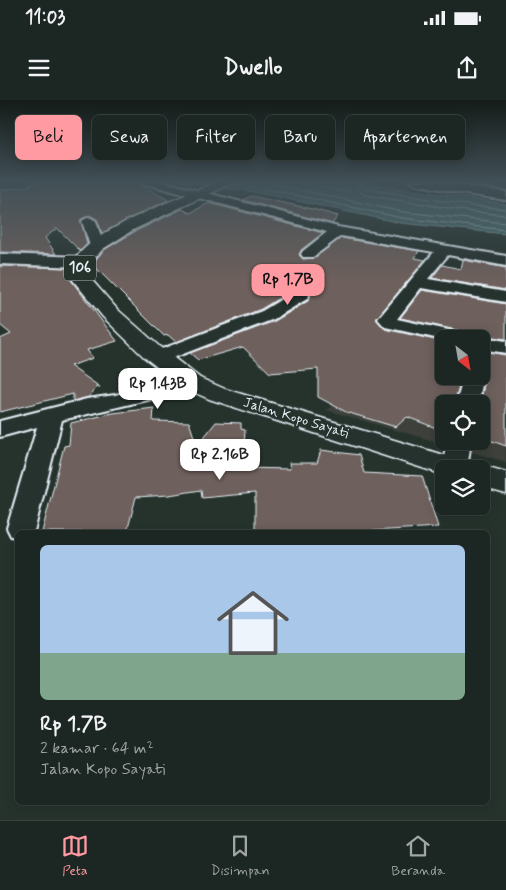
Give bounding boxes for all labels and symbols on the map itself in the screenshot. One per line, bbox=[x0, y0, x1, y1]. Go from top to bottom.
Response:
road number: 106 bbox=[64, 256, 96, 280]
pin: Rp 1.7B bbox=[242, 264, 334, 306]
north arrow bbox=[435, 330, 490, 385]
pin: Rp 1.43B bbox=[106, 368, 210, 410]
street label: Jalan Kopo Sayati bbox=[241, 393, 351, 443]
pin: Rp 2.16B bbox=[168, 438, 272, 481]

